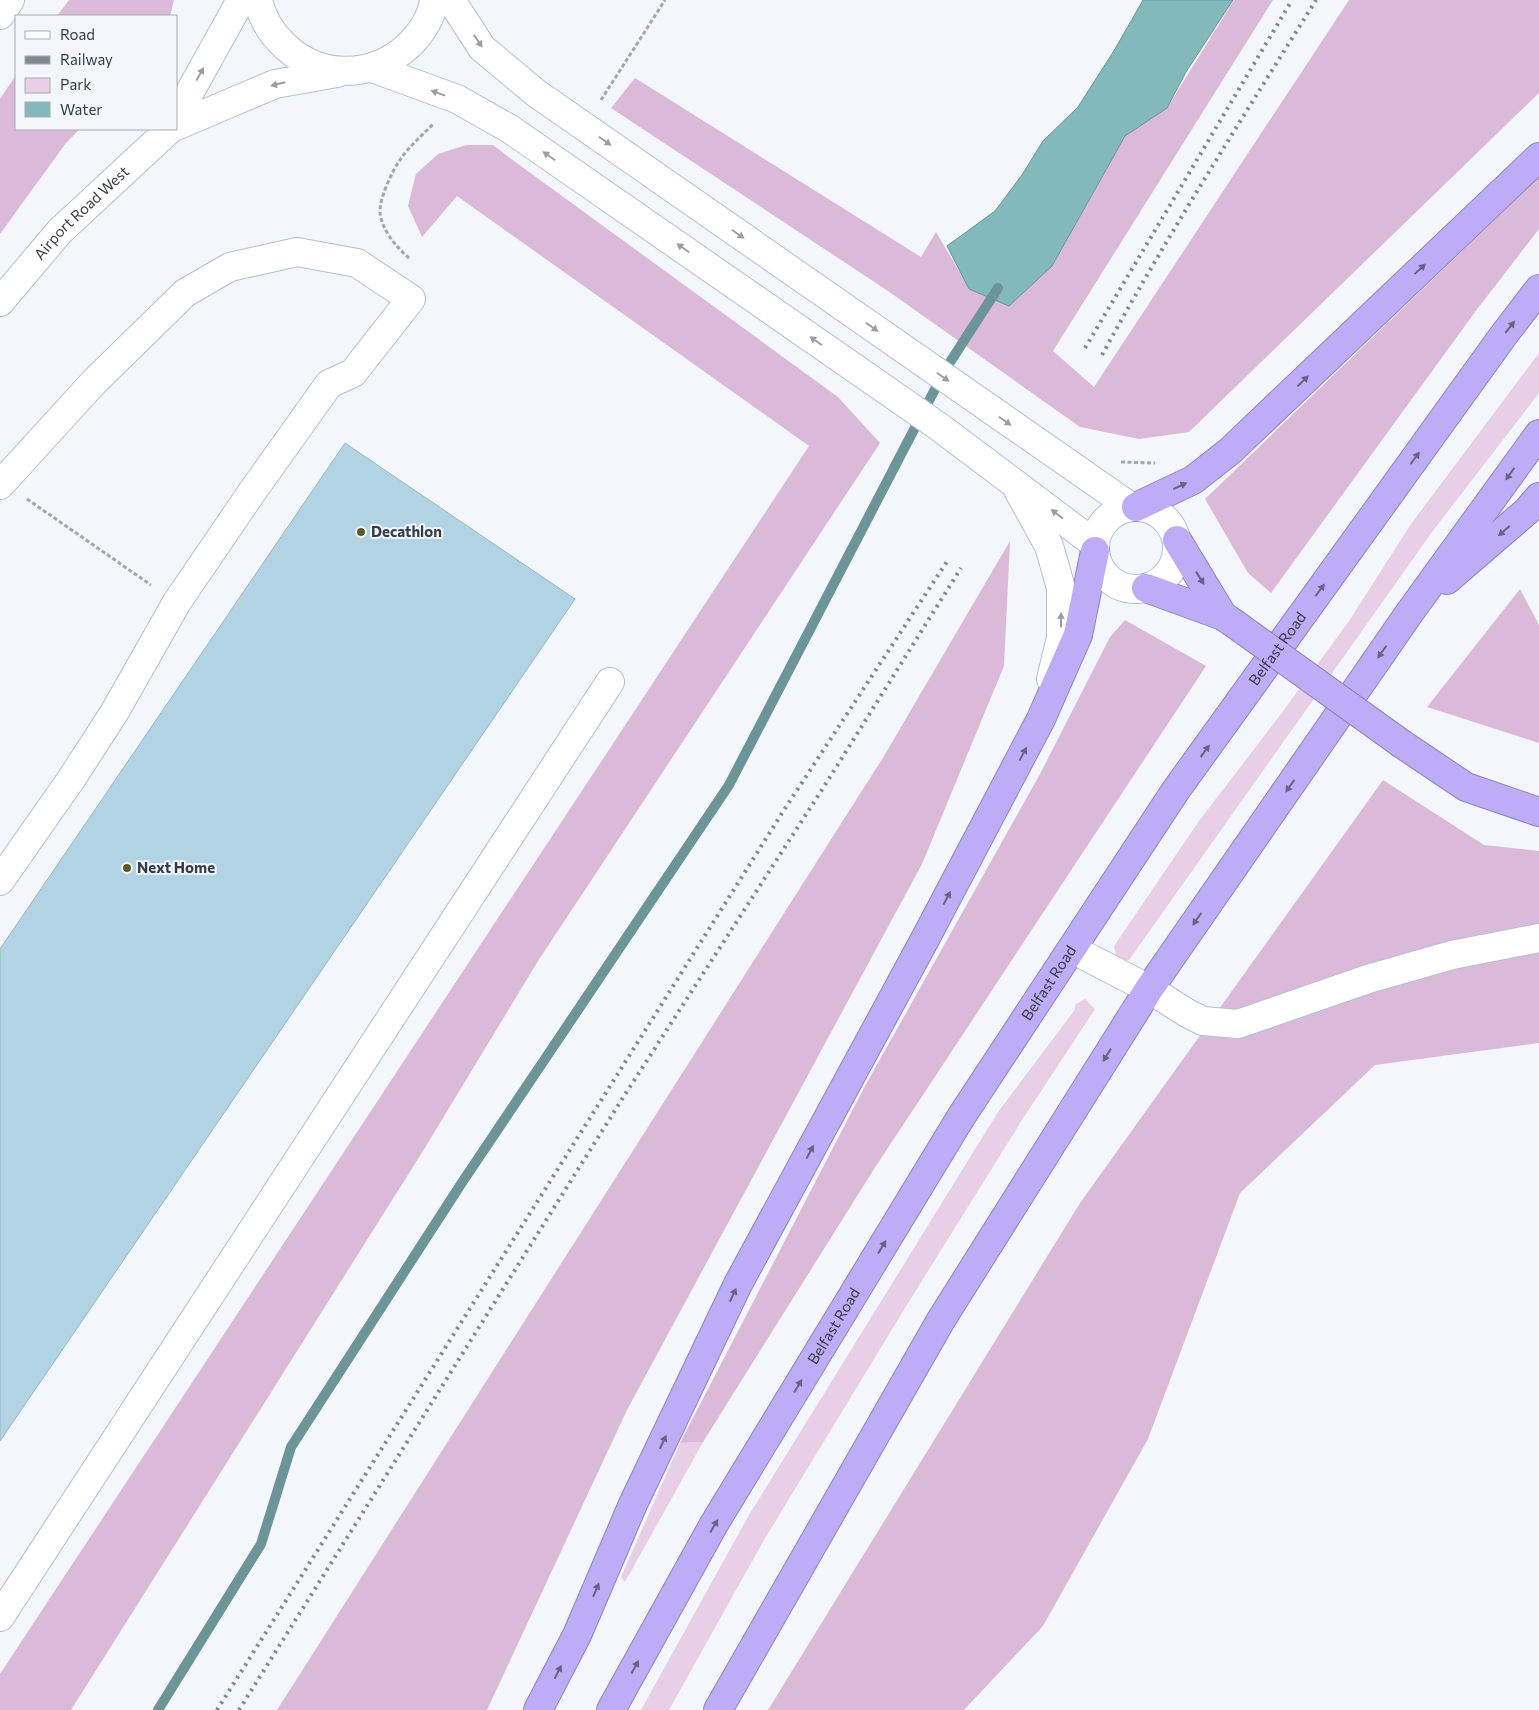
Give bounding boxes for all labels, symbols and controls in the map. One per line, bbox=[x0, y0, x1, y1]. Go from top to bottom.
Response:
legend bbox=[15, 15, 178, 130]
text: Road bbox=[60, 25, 95, 43]
one-way arrow bbox=[473, 34, 483, 48]
text: Railway bbox=[60, 50, 113, 68]
one-way arrow bbox=[196, 67, 204, 81]
text: Park bbox=[60, 75, 91, 93]
one-way arrow bbox=[271, 80, 286, 88]
one-way arrow bbox=[431, 89, 446, 96]
text: Water bbox=[60, 100, 102, 118]
one-way arrow bbox=[598, 136, 612, 146]
one-way arrow bbox=[542, 151, 556, 161]
street label: Airport Road West bbox=[30, 162, 132, 263]
one-way arrow bbox=[731, 229, 745, 239]
one-way arrow bbox=[676, 243, 690, 253]
one-way arrow bbox=[1414, 263, 1426, 275]
one-way arrow bbox=[1505, 320, 1515, 334]
one-way arrow bbox=[865, 322, 878, 332]
one-way arrow bbox=[810, 336, 823, 346]
one-way arrow bbox=[936, 372, 950, 382]
one-way arrow bbox=[1297, 376, 1309, 388]
one-way arrow bbox=[999, 416, 1012, 426]
one-way arrow bbox=[1410, 451, 1420, 465]
one-way arrow bbox=[1505, 467, 1516, 480]
one-way arrow bbox=[1173, 482, 1187, 490]
one-way arrow bbox=[1050, 509, 1064, 519]
place label: Decathlon bbox=[371, 522, 442, 540]
one-way arrow bbox=[1498, 525, 1510, 537]
marker: Decathlon bbox=[355, 526, 367, 538]
one-way arrow bbox=[1196, 572, 1205, 585]
one-way arrow bbox=[1315, 583, 1325, 597]
street label: Belfast Road bbox=[1244, 608, 1309, 688]
one-way arrow bbox=[1057, 612, 1065, 628]
one-way arrow bbox=[1377, 645, 1387, 659]
one-way arrow bbox=[1200, 744, 1210, 757]
one-way arrow bbox=[1018, 747, 1027, 761]
one-way arrow bbox=[1285, 779, 1295, 792]
place label: Next Home bbox=[137, 858, 215, 876]
marker: Next Home bbox=[121, 862, 133, 874]
one-way arrow bbox=[942, 891, 951, 905]
one-way arrow bbox=[1192, 912, 1202, 926]
street label: Belfast Road bbox=[1017, 942, 1079, 1023]
one-way arrow bbox=[1103, 1048, 1112, 1061]
one-way arrow bbox=[805, 1145, 814, 1159]
one-way arrow bbox=[877, 1241, 886, 1254]
street label: Belfast Road bbox=[803, 1284, 863, 1367]
one-way arrow bbox=[729, 1288, 737, 1302]
one-way arrow bbox=[793, 1380, 802, 1393]
one-way arrow bbox=[659, 1435, 667, 1449]
one-way arrow bbox=[709, 1519, 718, 1532]
one-way arrow bbox=[593, 1583, 601, 1597]
one-way arrow bbox=[630, 1661, 639, 1674]
one-way arrow bbox=[554, 1665, 562, 1680]

